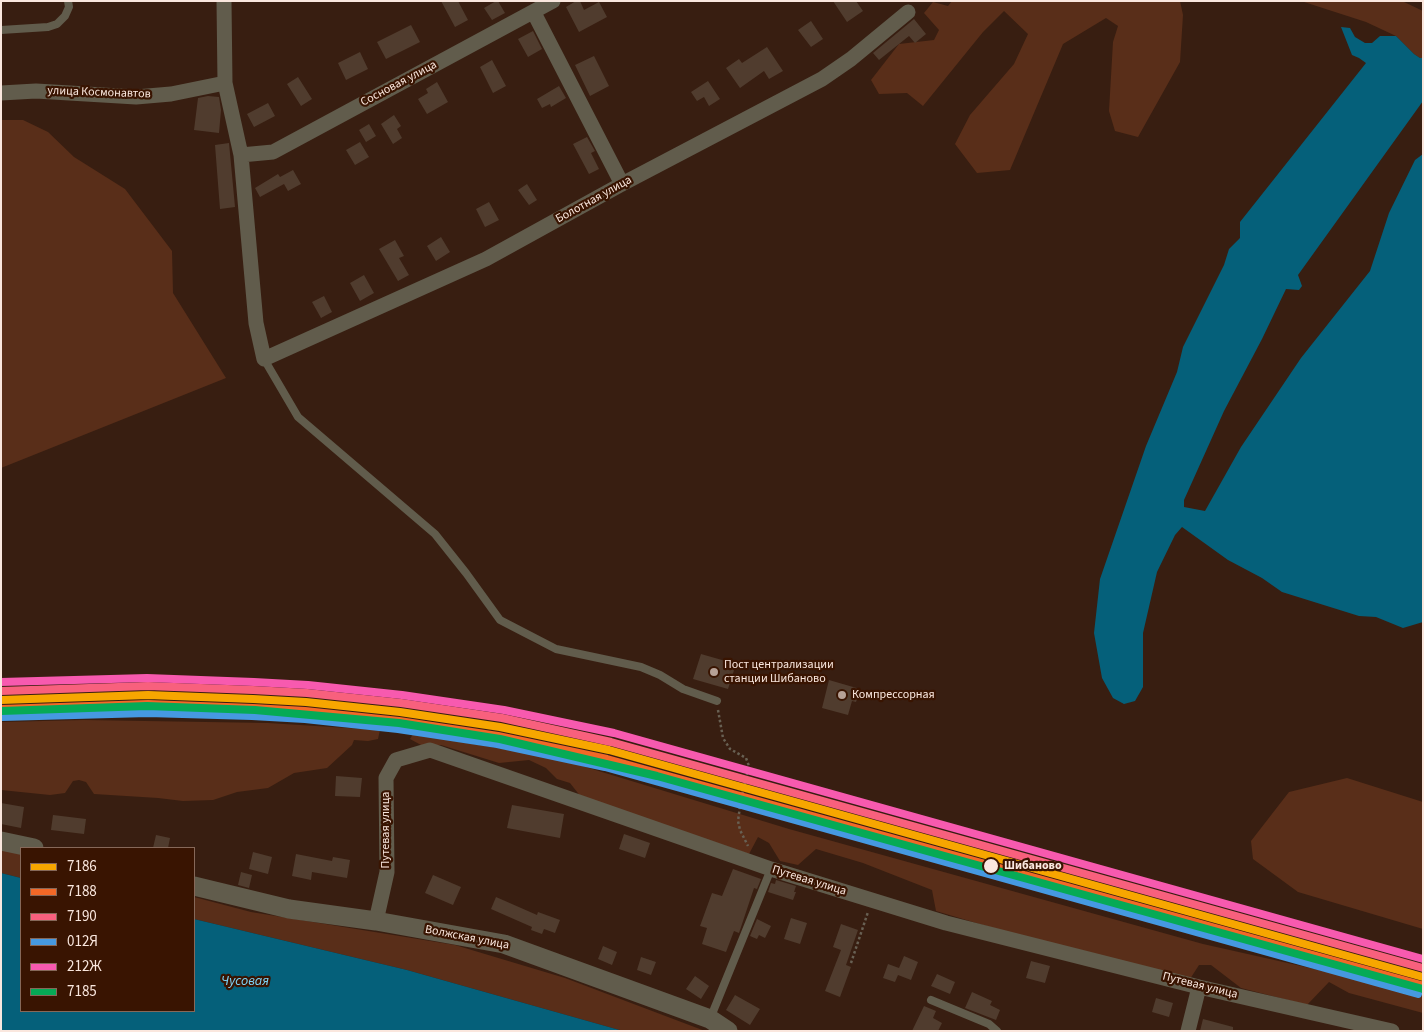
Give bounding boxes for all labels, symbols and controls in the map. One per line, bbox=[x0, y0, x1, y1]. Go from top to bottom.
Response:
street label: Сосновая улица bbox=[358, 58, 440, 110]
street label: улица Космонавтов bbox=[47, 84, 151, 102]
street label: Болотная улица bbox=[554, 173, 634, 227]
place label: Пост централизации станции Шибаново bbox=[724, 658, 834, 686]
marker: Пост централизации станции Шибаново bbox=[708, 666, 720, 678]
place label: Компрессорная bbox=[852, 688, 935, 702]
marker: Компрессорная bbox=[836, 689, 848, 701]
street label: Путевая улица bbox=[379, 792, 393, 868]
legend bbox=[20, 847, 195, 1012]
text: 7186 bbox=[67, 856, 97, 877]
marker: Шибаново bbox=[982, 857, 1000, 875]
place label: Шибаново bbox=[1004, 859, 1062, 873]
street label: Путевая улица bbox=[770, 863, 848, 899]
text: 7188 bbox=[67, 881, 97, 902]
text: 7190 bbox=[67, 906, 97, 927]
street label: Волжская улица bbox=[424, 923, 510, 953]
text: 012Я bbox=[67, 931, 98, 952]
text: 212Ж bbox=[67, 956, 102, 977]
street label: Путевая улица bbox=[1161, 970, 1239, 1002]
water label: Чусовая bbox=[221, 974, 269, 990]
text: 7185 bbox=[67, 981, 97, 1002]

